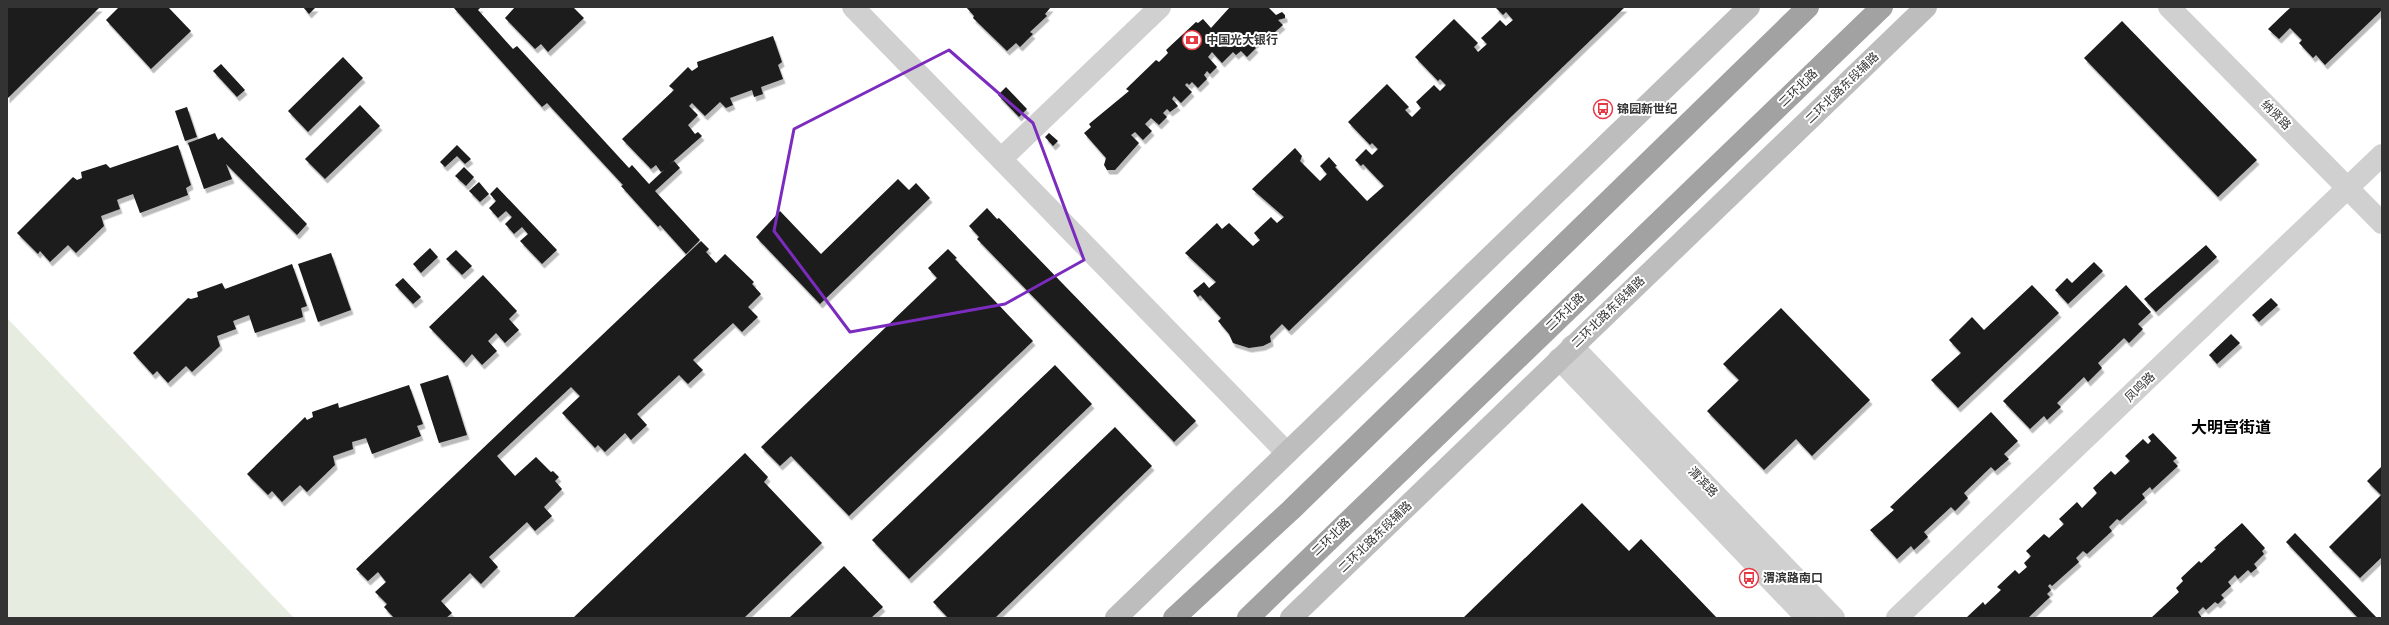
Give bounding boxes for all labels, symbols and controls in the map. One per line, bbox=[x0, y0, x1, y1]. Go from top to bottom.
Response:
bank icon: 中国光大银行 bbox=[1181, 29, 1203, 51]
place label: 中国光大银行 bbox=[1206, 32, 1278, 47]
street label: 二环北路东段辅路 bbox=[1802, 49, 1881, 126]
street label: 二环北路 bbox=[1775, 66, 1820, 110]
street label: 纳贤路 bbox=[2258, 97, 2294, 133]
bus stop icon: 锦园新世纪 bbox=[1592, 98, 1614, 120]
place label: 锦园新世纪 bbox=[1617, 101, 1678, 116]
street label: 二环北路东段辅路 bbox=[1568, 273, 1647, 350]
street label: 二环北路 bbox=[1542, 290, 1587, 334]
street label: 凤鸣路 bbox=[2121, 369, 2158, 405]
district label: 大明宫街道 bbox=[2191, 417, 2271, 437]
street label: 渭滨路 bbox=[1685, 463, 1721, 500]
street label: 二环北路东段辅路 bbox=[1335, 498, 1414, 575]
street label: 二环北路 bbox=[1308, 515, 1353, 559]
bus stop icon: 渭滨路南口 bbox=[1738, 567, 1760, 589]
place label: 渭滨路南口 bbox=[1763, 570, 1823, 585]

